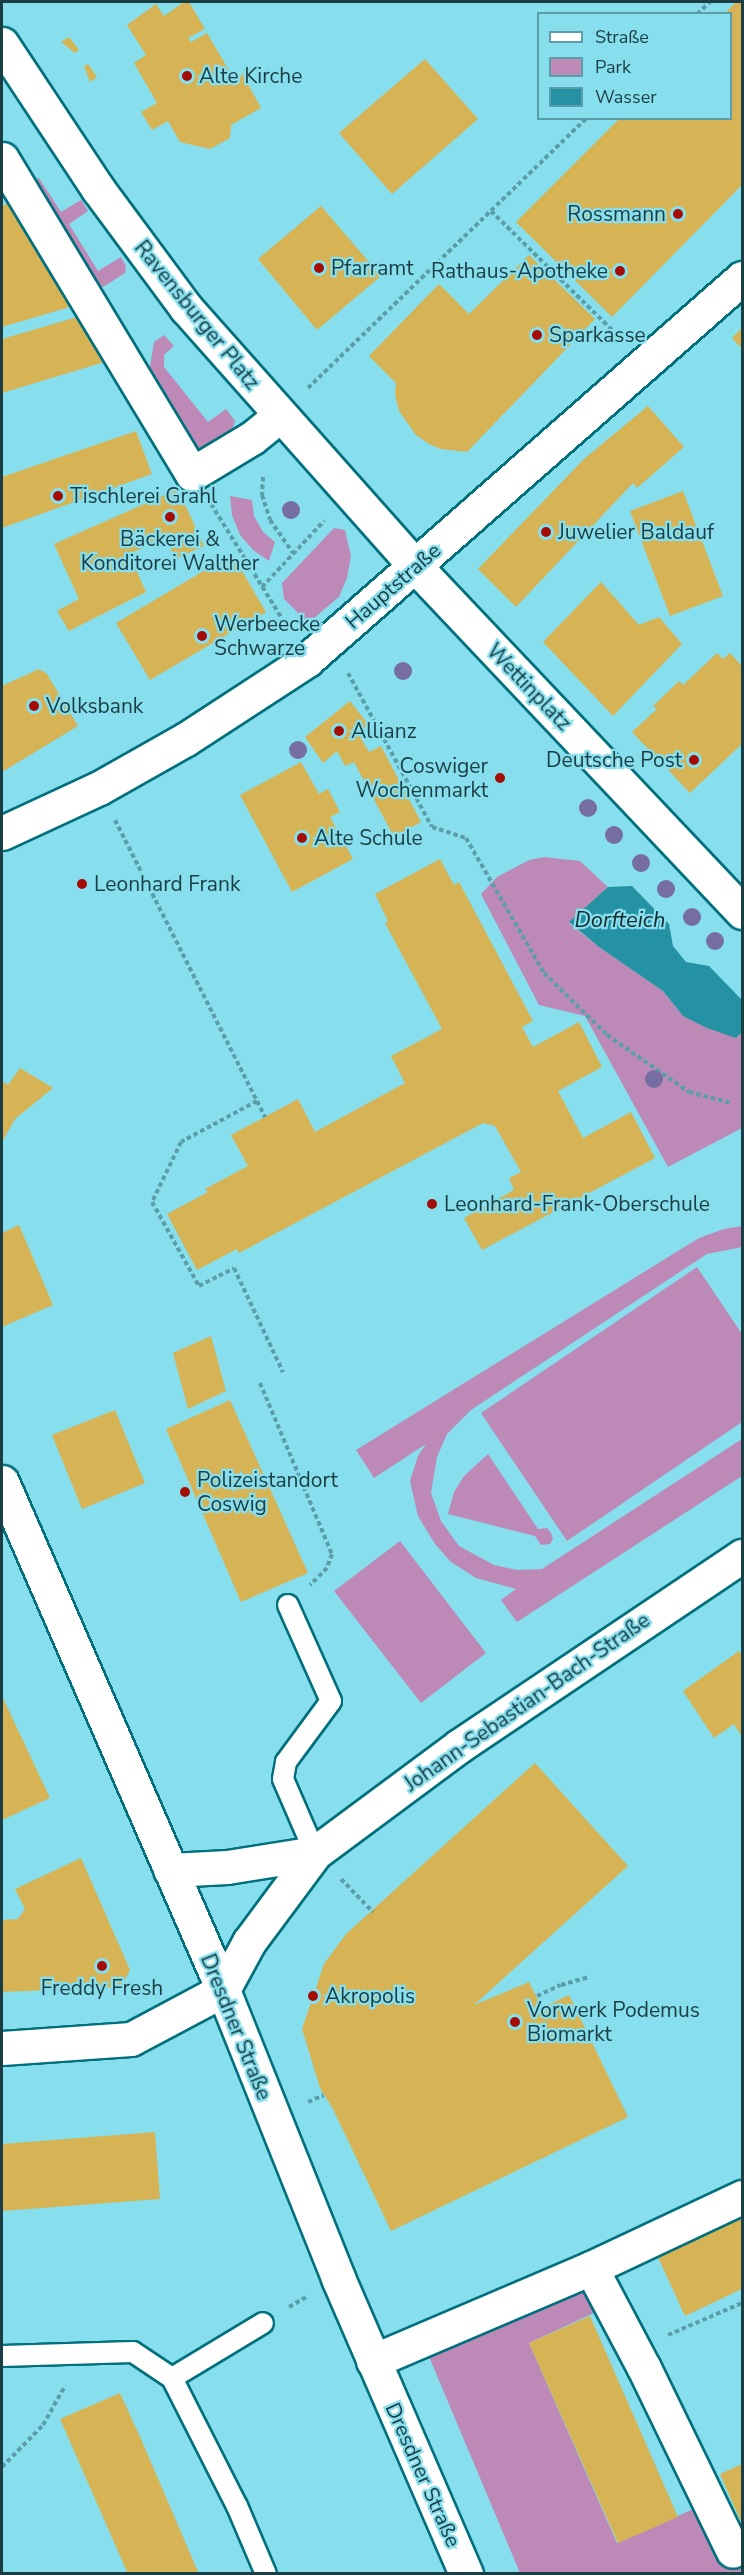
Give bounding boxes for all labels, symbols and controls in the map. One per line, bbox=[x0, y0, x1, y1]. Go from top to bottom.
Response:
legend bbox=[537, 12, 732, 120]
text: Straße bbox=[595, 25, 649, 49]
text: Park bbox=[595, 55, 631, 79]
place label: Alte Kirche bbox=[199, 63, 302, 89]
marker: Alte Kirche bbox=[180, 69, 194, 83]
text: Wasser bbox=[595, 85, 657, 109]
place label: Rossmann bbox=[567, 201, 666, 227]
marker: Rossmann bbox=[671, 207, 685, 221]
street label: Ravensburger Platz bbox=[129, 235, 265, 395]
place label: Pfarramt bbox=[331, 255, 414, 281]
place label: Rathaus-Apotheke bbox=[431, 258, 608, 284]
marker: Pfarramt bbox=[312, 261, 326, 275]
marker: Rathaus-Apotheke bbox=[613, 264, 627, 278]
place label: Sparkasse bbox=[549, 322, 646, 348]
marker: Sparkasse bbox=[530, 328, 544, 342]
place label: Tischlerei Grahl bbox=[70, 483, 217, 509]
marker: Tischlerei Grahl bbox=[51, 489, 65, 503]
marker: Bäckerei & Konditorei Walther bbox=[163, 510, 177, 524]
place label: Juwelier Baldauf bbox=[558, 519, 714, 545]
marker: Juwelier Baldauf bbox=[539, 525, 553, 539]
place label: Bäckerei & Konditorei Walther bbox=[81, 526, 259, 576]
street label: Hauptstraße bbox=[340, 538, 446, 634]
place label: Werbeecke Schwarze bbox=[214, 611, 320, 661]
marker: Werbeecke Schwarze bbox=[195, 629, 209, 643]
street label: Wettinplatz bbox=[481, 638, 577, 736]
place label: Volksbank bbox=[46, 693, 143, 719]
marker: Volksbank bbox=[27, 699, 41, 713]
place label: Allianz bbox=[351, 718, 416, 744]
marker: Allianz bbox=[332, 724, 346, 738]
place label: Deutsche Post bbox=[546, 747, 682, 773]
place label: Coswiger Wochenmarkt bbox=[355, 753, 488, 803]
marker: Deutsche Post bbox=[687, 753, 701, 767]
marker: Coswiger Wochenmarkt bbox=[493, 771, 507, 785]
place label: Alte Schule bbox=[314, 825, 423, 851]
marker: Alte Schule bbox=[295, 831, 309, 845]
place label: Leonhard Frank bbox=[94, 871, 240, 897]
marker: Leonhard Frank bbox=[75, 877, 89, 891]
water label: Dorfteich bbox=[575, 908, 665, 934]
place label: Leonhard-Frank-Oberschule bbox=[444, 1191, 710, 1217]
marker: Leonhard-Frank-Oberschule bbox=[425, 1197, 439, 1211]
place label: Polizeistandort Coswig bbox=[197, 1467, 338, 1517]
marker: Polizeistandort Coswig bbox=[178, 1485, 192, 1499]
street label: Johann-Sebastian-Bach-Straße bbox=[399, 1607, 655, 1797]
street label: Dresdner Straße bbox=[195, 1950, 277, 2104]
marker: Freddy Fresh bbox=[95, 1959, 109, 1973]
place label: Freddy Fresh bbox=[41, 1975, 163, 2001]
place label: Akropolis bbox=[325, 1983, 415, 2009]
marker: Akropolis bbox=[306, 1989, 320, 2003]
place label: Vorwerk Podemus Biomarkt bbox=[527, 1997, 700, 2047]
marker: Vorwerk Podemus Biomarkt bbox=[508, 2015, 522, 2029]
street label: Dresdner Straße bbox=[380, 2399, 466, 2551]

